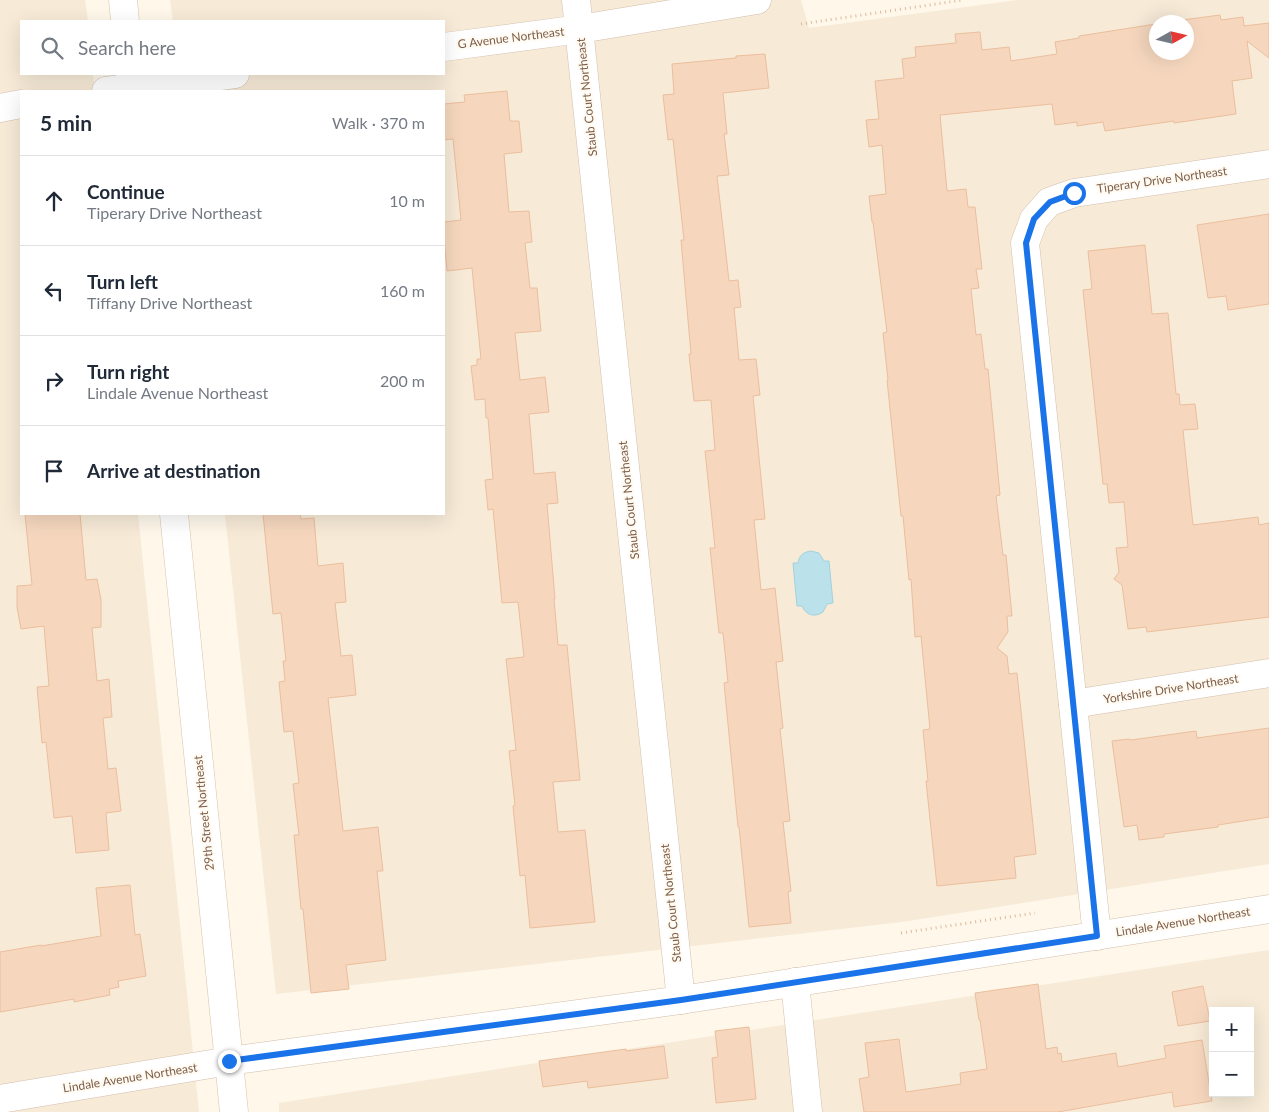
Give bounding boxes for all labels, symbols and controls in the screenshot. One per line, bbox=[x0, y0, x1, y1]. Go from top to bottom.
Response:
north arrow bbox=[1149, 15, 1194, 60]
search box bbox=[20, 20, 445, 75]
street label: G Avenue Northeast bbox=[457, 23, 566, 51]
icon: search bbox=[38, 34, 66, 62]
text: Search here bbox=[78, 36, 176, 59]
street label: Staub Court Northeast bbox=[573, 36, 600, 157]
text: 5 min bbox=[40, 110, 92, 135]
text: Walk · 370 m bbox=[332, 113, 425, 132]
street label: Tiperary Drive Northeast bbox=[1096, 163, 1229, 196]
text: Continue bbox=[87, 180, 165, 203]
route start bbox=[1063, 182, 1086, 205]
icon: ahead bbox=[40, 187, 68, 215]
text: 10 m bbox=[389, 191, 425, 210]
text: Tiperary Drive Northeast bbox=[87, 203, 262, 222]
text: Turn left bbox=[87, 270, 158, 293]
icon: left bbox=[40, 277, 68, 305]
text: 160 m bbox=[380, 281, 425, 300]
text: Tiffany Drive Northeast bbox=[87, 293, 252, 312]
text: Turn right bbox=[87, 360, 169, 383]
icon: right bbox=[40, 367, 68, 395]
text: 200 m bbox=[380, 371, 425, 390]
text: Lindale Avenue Northeast bbox=[87, 383, 268, 402]
street label: Staub Court Northeast bbox=[615, 439, 642, 560]
icon: arrive bbox=[40, 457, 68, 485]
text: Arrive at destination bbox=[87, 459, 260, 482]
street label: Yorkshire Drive Northeast bbox=[1102, 670, 1240, 707]
street label: 29th Street Northeast bbox=[190, 754, 217, 871]
street label: Staub Court Northeast bbox=[657, 842, 684, 963]
street label: Lindale Avenue Northeast bbox=[1115, 903, 1252, 940]
map controls bbox=[1209, 1007, 1254, 1097]
button: + bbox=[1209, 1007, 1254, 1052]
route end bbox=[218, 1050, 241, 1073]
button: − bbox=[1209, 1052, 1254, 1097]
street label: Lindale Avenue Northeast bbox=[62, 1059, 199, 1096]

